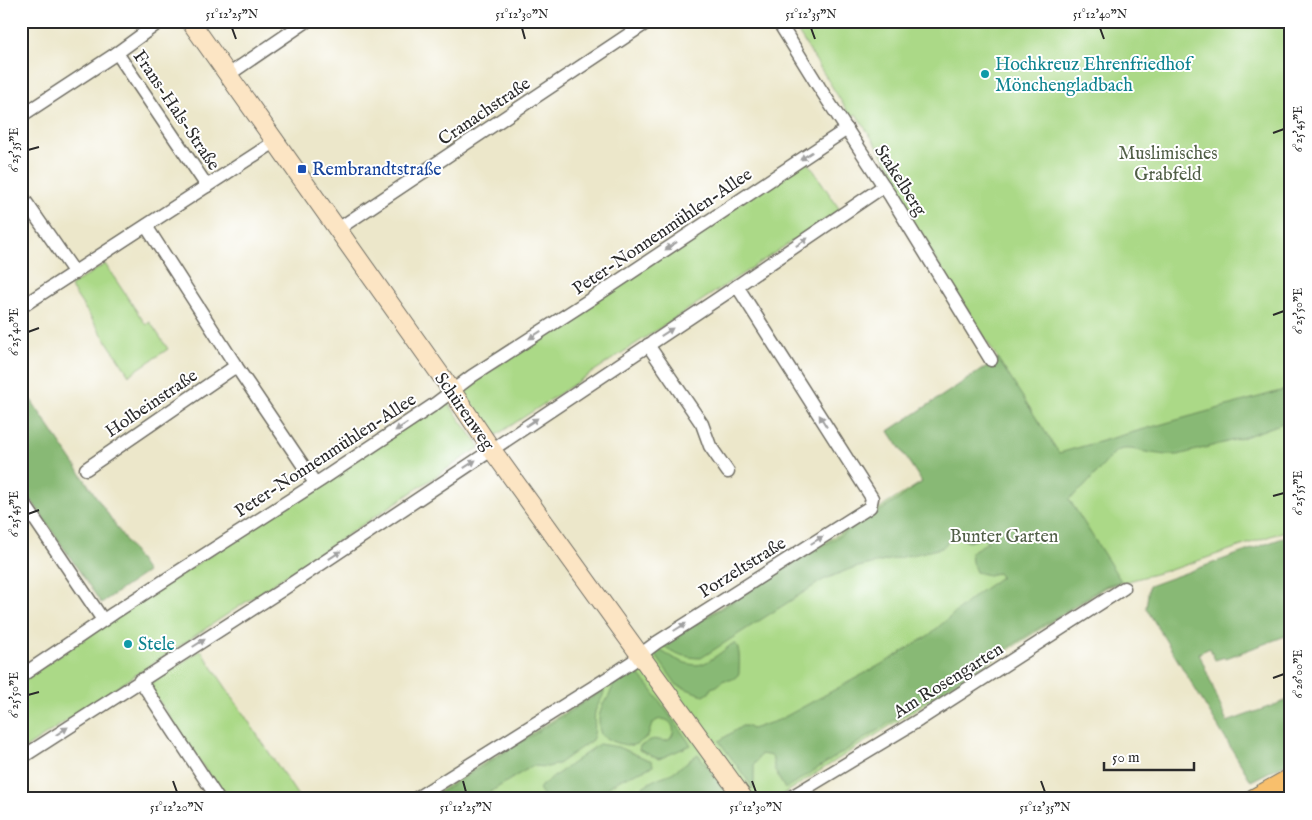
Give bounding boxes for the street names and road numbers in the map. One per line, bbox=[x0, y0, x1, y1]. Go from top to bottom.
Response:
street label: Frans-Hals-Straße bbox=[127, 46, 224, 175]
street label: Cranachstraße bbox=[434, 73, 535, 151]
street label: Stakelberg bbox=[868, 141, 931, 221]
street label: Peter-Nonnenmühlen-Allee bbox=[569, 163, 757, 301]
street label: Holbeinstraße bbox=[101, 365, 202, 444]
street label: Schürenweg bbox=[429, 368, 499, 455]
street label: Peter-Nonnenmühlen-Allee bbox=[231, 389, 421, 524]
street label: Porzeltstraße bbox=[695, 532, 791, 604]
street label: Am Rosengarten bbox=[889, 638, 1009, 725]

